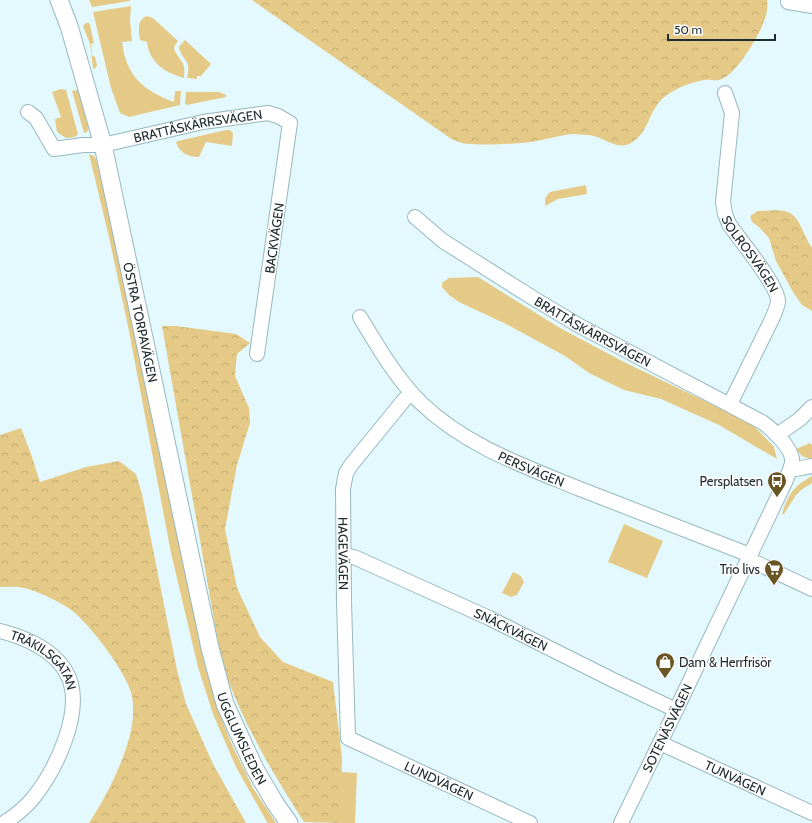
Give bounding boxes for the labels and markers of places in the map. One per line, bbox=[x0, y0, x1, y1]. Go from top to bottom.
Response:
bus stop icon: Persplatsen bbox=[766, 470, 788, 498]
place label: Persplatsen bbox=[699, 473, 763, 489]
supermarket icon: Trio livs bbox=[763, 558, 785, 586]
place label: Trio livs bbox=[720, 561, 761, 577]
shop icon: Dam & Herrfrisör bbox=[654, 651, 676, 679]
place label: Dam & Herrfrisör bbox=[679, 654, 772, 670]

